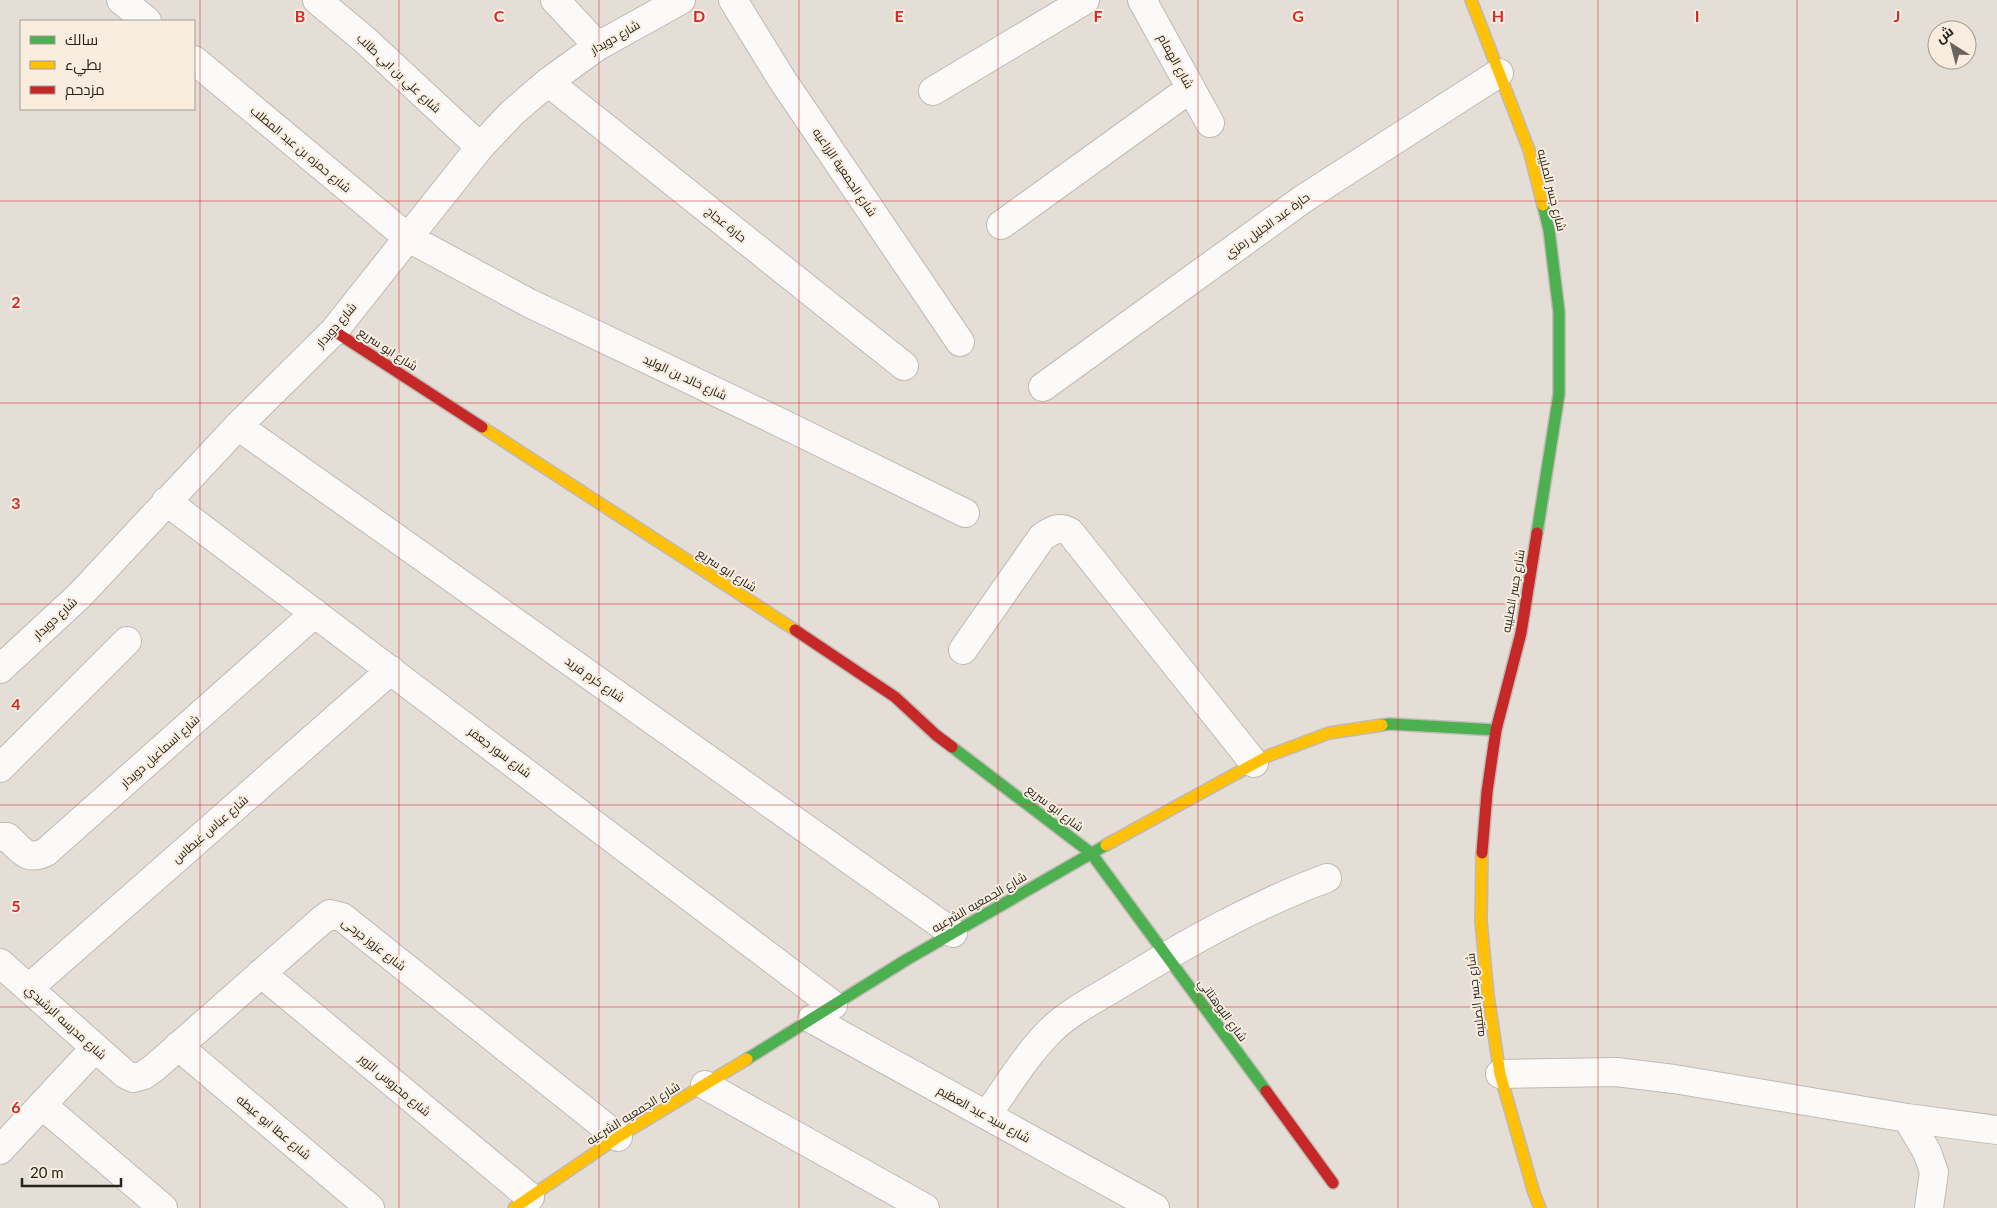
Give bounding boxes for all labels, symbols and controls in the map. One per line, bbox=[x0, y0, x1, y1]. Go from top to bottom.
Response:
text: B bbox=[295, 6, 305, 25]
text: C bbox=[494, 6, 505, 25]
text: D bbox=[693, 6, 705, 25]
text: E bbox=[894, 6, 904, 25]
text: F bbox=[1093, 6, 1103, 25]
text: G bbox=[1292, 6, 1304, 25]
text: H bbox=[1492, 6, 1504, 25]
text: I bbox=[1695, 6, 1699, 25]
text: J bbox=[1894, 6, 1900, 25]
street label: شارع دويدار bbox=[587, 17, 643, 59]
legend bbox=[20, 20, 195, 110]
north arrow bbox=[1927, 20, 1977, 70]
text: ش bbox=[1932, 22, 1957, 47]
text: سالك bbox=[65, 30, 98, 48]
street label: شارع علي بن ابي طالب bbox=[352, 30, 444, 118]
street label: شارع الهمام bbox=[1154, 31, 1197, 91]
text: بطيء bbox=[65, 55, 102, 77]
text: مزدحم bbox=[65, 80, 105, 100]
street label: شارع حمزه بن عبد المطلب bbox=[247, 103, 354, 196]
street label: شارع الجمعية الزراعيه bbox=[809, 125, 880, 220]
street label: شارع جسر الصليبه bbox=[1534, 147, 1569, 233]
street label: حارة عبد الجليل رمزي bbox=[1222, 189, 1314, 263]
street label: حارة عجاج bbox=[702, 203, 749, 246]
text: 2 bbox=[11, 292, 21, 311]
street label: شارع دويدار bbox=[312, 299, 360, 352]
street label: شارع ابو سريع bbox=[355, 324, 421, 375]
street label: شارع خالد بن الوليد bbox=[640, 351, 729, 404]
text: 3 bbox=[11, 493, 21, 512]
street label: شارع ابو سريع bbox=[694, 545, 760, 596]
street label: شارع جسر الصليبه bbox=[1498, 548, 1529, 634]
street label: شارع دويدار bbox=[29, 594, 81, 644]
street label: شارع كرم فريد bbox=[562, 653, 628, 706]
text: 4 bbox=[11, 694, 21, 713]
street label: شارع اسماعيل دويدار bbox=[117, 711, 203, 792]
street label: شارع سور جعفر bbox=[464, 723, 535, 781]
street label: شارع ابو سريع bbox=[1023, 782, 1087, 835]
street label: شارع عباس غيطاس bbox=[169, 792, 252, 867]
street label: شارع الجمعيه الشرعيه bbox=[929, 869, 1030, 936]
text: 5 bbox=[11, 896, 21, 915]
street label: شارع عزوز جرحى bbox=[338, 914, 409, 975]
street label: شارع جسر الصليبه bbox=[1462, 952, 1489, 1038]
street label: شارع البوهتاتي bbox=[1193, 976, 1251, 1046]
street label: شارع مدرسه الرشيدي bbox=[20, 982, 110, 1065]
street label: شارع محروس الزور bbox=[355, 1050, 434, 1120]
street label: شارع الجمعيه الشرعيه bbox=[584, 1078, 683, 1149]
street label: شارع سيد عبد العظيم bbox=[934, 1082, 1033, 1147]
street label: شارع عطا ابو عيطه bbox=[233, 1092, 314, 1163]
text: 6 bbox=[11, 1097, 21, 1116]
scale bar bbox=[22, 1156, 121, 1188]
text: 20 m bbox=[30, 1163, 64, 1181]

